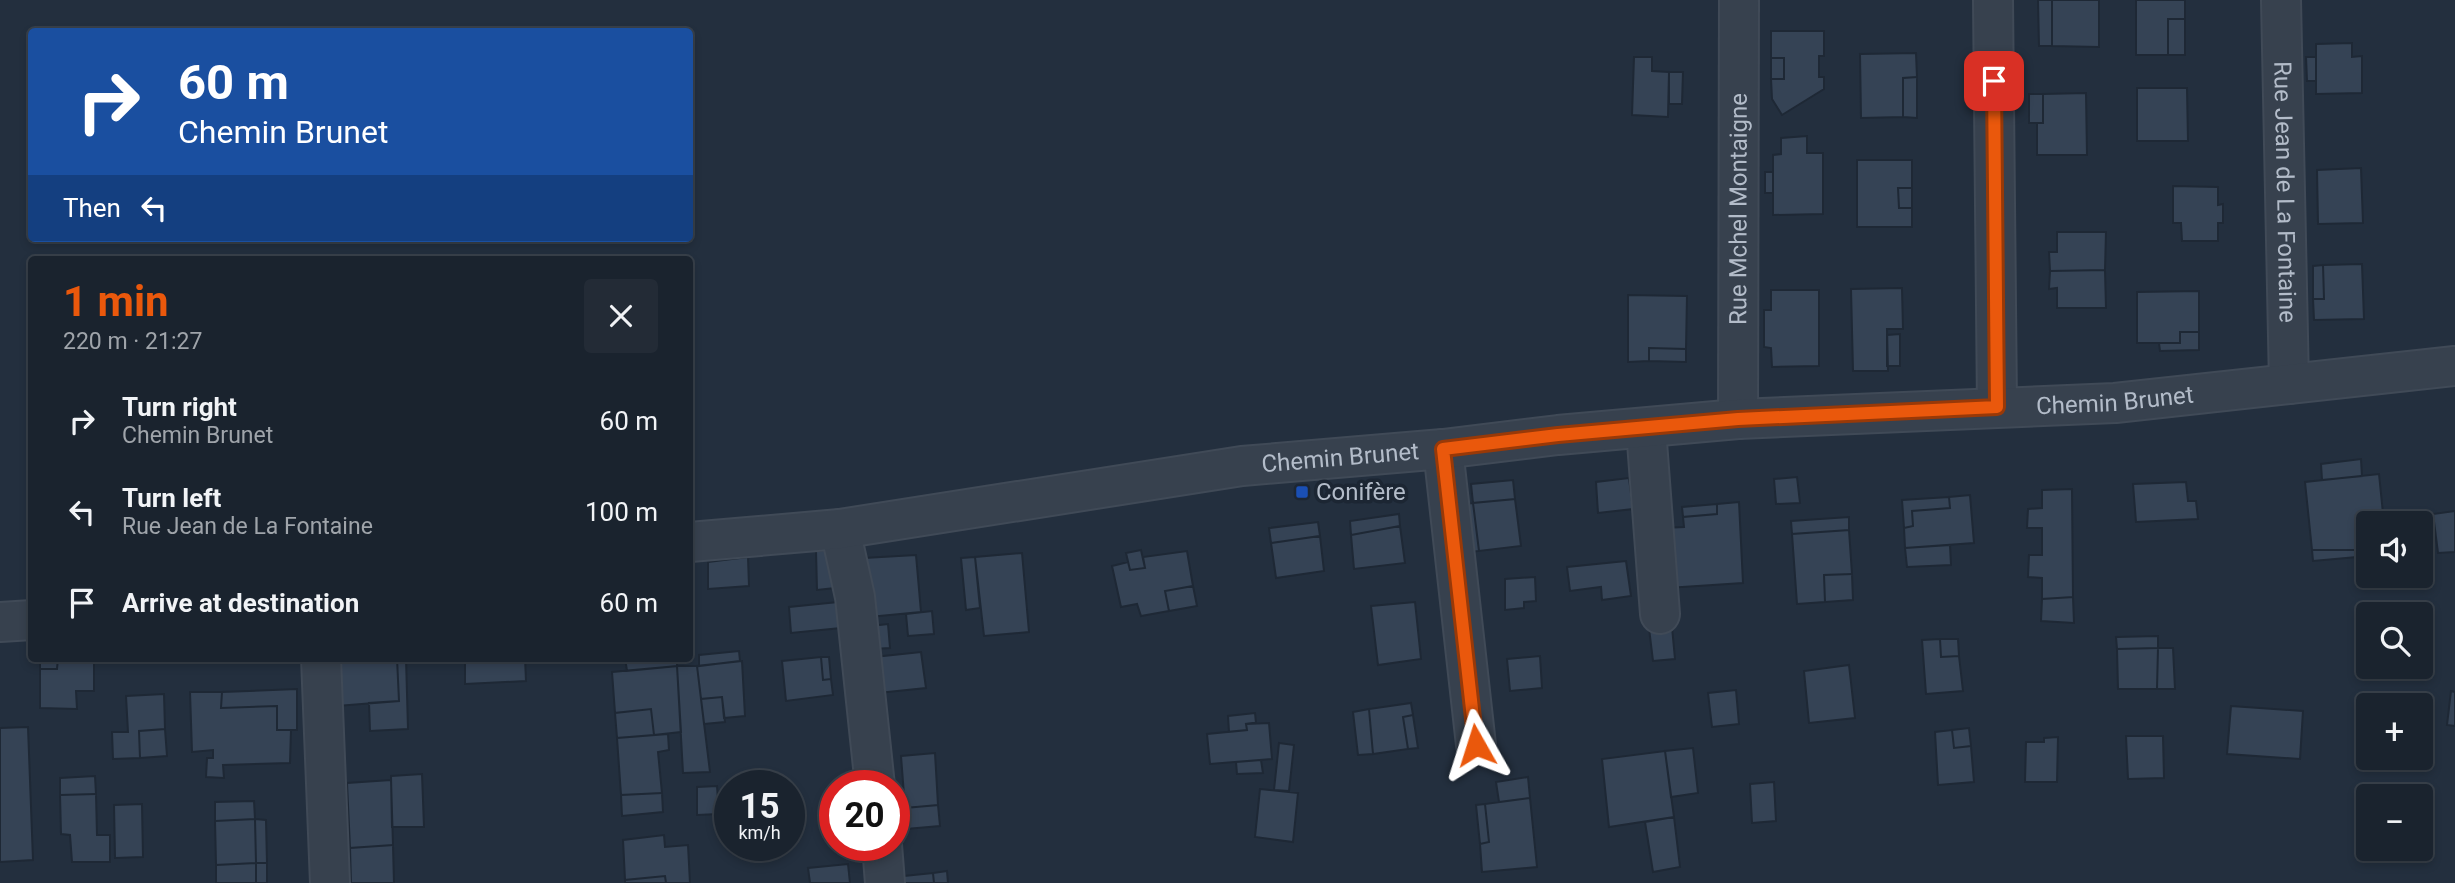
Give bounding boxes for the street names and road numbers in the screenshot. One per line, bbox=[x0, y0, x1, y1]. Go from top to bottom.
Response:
street label: Rue Jean de La Fontaine bbox=[2268, 61, 2302, 323]
street label: Rue Mchel Montaigne bbox=[1724, 93, 1753, 325]
street label: Chemin Brunet bbox=[2035, 381, 2195, 420]
street label: Chemin Brunet bbox=[1260, 437, 1420, 478]

